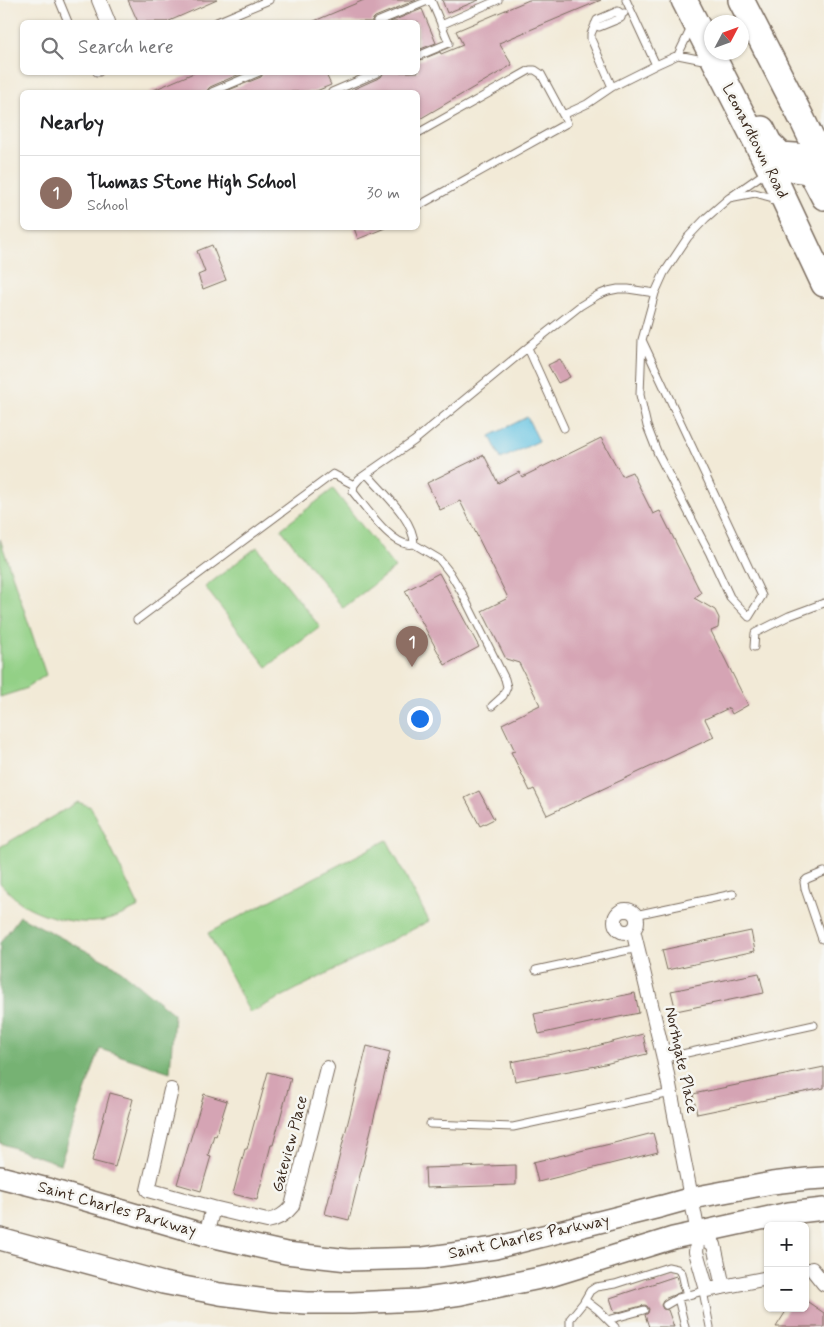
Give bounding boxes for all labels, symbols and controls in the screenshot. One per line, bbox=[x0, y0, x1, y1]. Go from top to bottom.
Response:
north arrow bbox=[704, 15, 749, 60]
search box bbox=[20, 20, 420, 75]
icon: search bbox=[38, 34, 66, 62]
text: Search here bbox=[78, 35, 174, 60]
street label: Leonardtown Road bbox=[717, 80, 793, 202]
text: Nearby bbox=[40, 109, 104, 137]
text: Thomas Stone High School bbox=[87, 170, 296, 195]
text: 1 bbox=[52, 183, 60, 204]
text: 30 m bbox=[367, 183, 400, 204]
text: School bbox=[87, 195, 128, 216]
pin: 1 bbox=[396, 626, 428, 667]
your location bbox=[407, 706, 433, 732]
street label: Northgate Place bbox=[659, 1005, 703, 1115]
street label: Gateview Place bbox=[267, 1093, 313, 1195]
street label: Saint Charles Parkway bbox=[35, 1176, 199, 1242]
street label: Saint Charles Parkway bbox=[447, 1210, 611, 1264]
map controls bbox=[764, 1222, 809, 1312]
button: + bbox=[764, 1222, 809, 1267]
button: − bbox=[764, 1267, 809, 1312]

